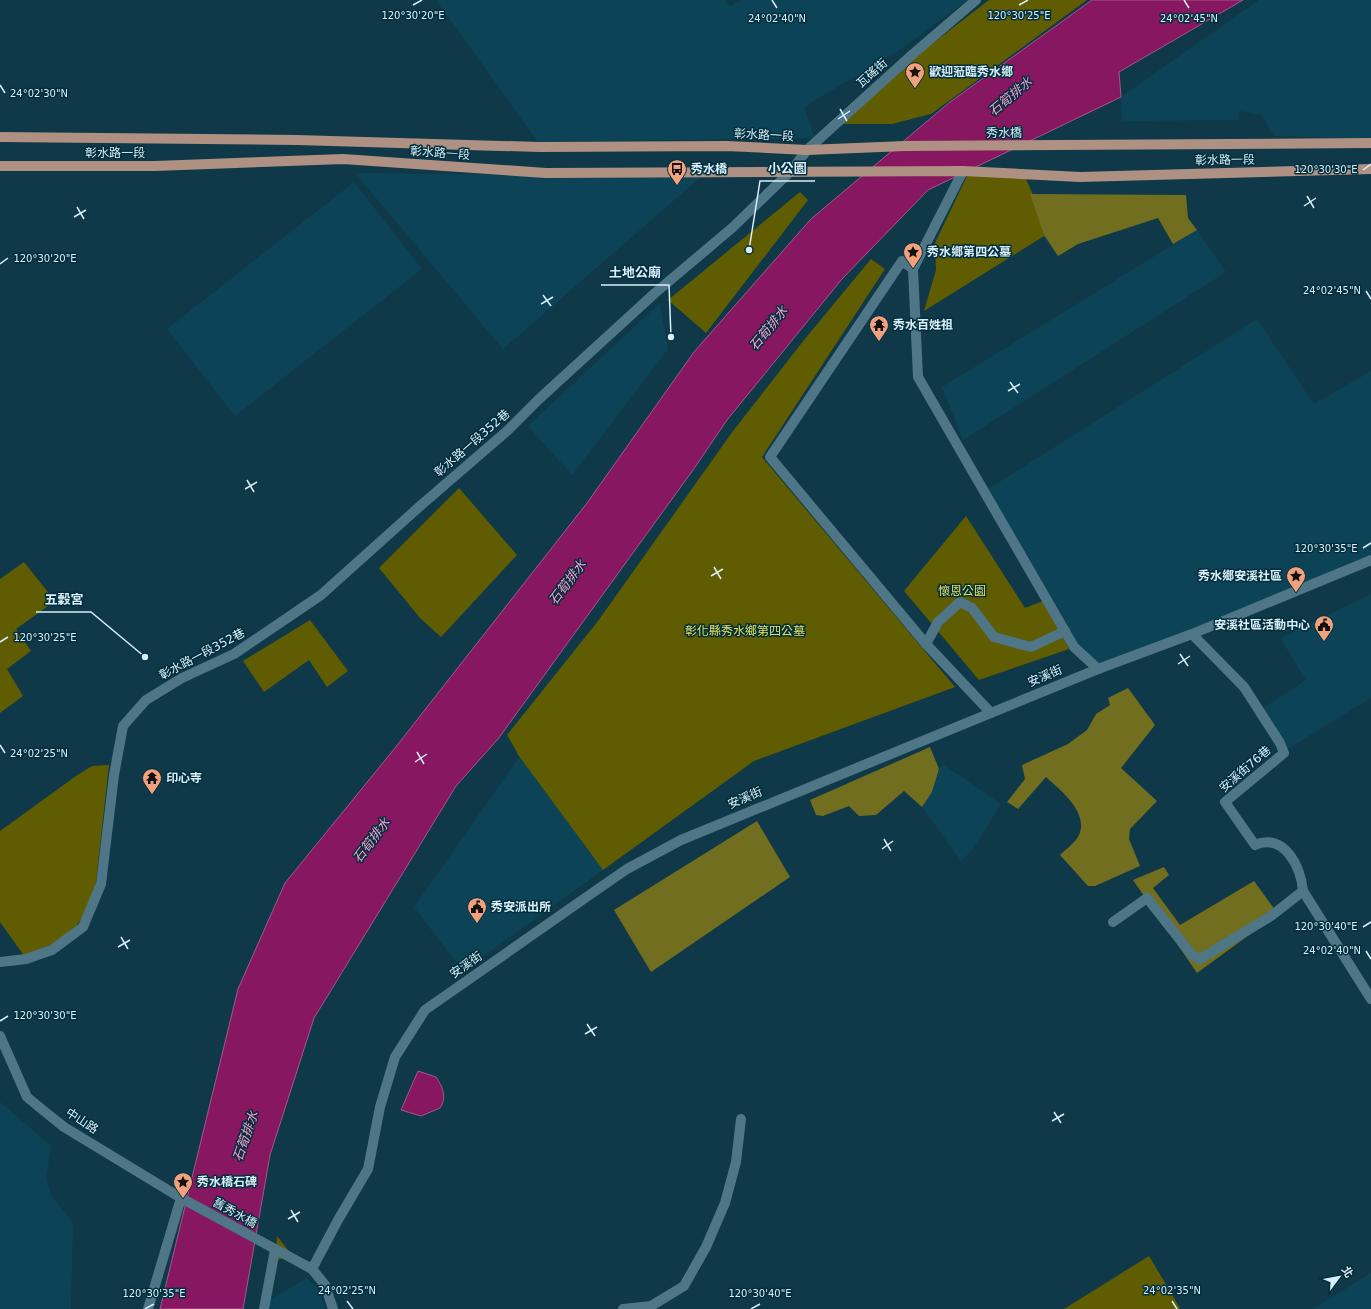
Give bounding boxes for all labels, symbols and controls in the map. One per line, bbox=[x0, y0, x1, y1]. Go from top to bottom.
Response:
text: 120°30'20"E bbox=[381, 10, 445, 21]
text: 120°30'25"E bbox=[987, 10, 1051, 21]
text: 24°02'40"N bbox=[748, 13, 806, 24]
text: 24°02'45"N bbox=[1160, 13, 1218, 24]
street label: 瓦磘街 bbox=[854, 56, 890, 90]
place icon: 歡迎蒞臨秀水鄉 bbox=[904, 61, 926, 89]
place label: 歡迎蒞臨秀水鄉 bbox=[929, 65, 1013, 79]
water label: 石筍排水 bbox=[986, 73, 1036, 119]
text: 24°02'30"N bbox=[10, 88, 68, 99]
street label: 彰水路一段 bbox=[734, 126, 794, 144]
street label: 秀水橋 bbox=[986, 126, 1022, 140]
street label: 彰水路一段 bbox=[410, 144, 470, 162]
street label: 彰水路一段 bbox=[85, 146, 145, 160]
street label: 彰水路一段 bbox=[1195, 152, 1255, 168]
callout: 小公園 bbox=[760, 156, 815, 181]
bus stop icon: 秀水橋 bbox=[666, 158, 688, 186]
text: 小公園 bbox=[767, 161, 807, 176]
place label: 秀水橋 bbox=[691, 162, 728, 176]
text: 120°30'30"E bbox=[1294, 164, 1358, 175]
place icon: 秀水鄉第四公墓 bbox=[902, 241, 924, 269]
place label: 秀水鄉第四公墓 bbox=[927, 245, 1011, 259]
text: 120°30'20"E bbox=[13, 253, 77, 264]
callout: 土地公廟 bbox=[601, 260, 669, 285]
text: 土地公廟 bbox=[609, 265, 661, 280]
text: 24°02'45"N bbox=[1303, 285, 1361, 296]
water label: 石筍排水 bbox=[746, 303, 791, 353]
temple icon: 秀水百姓祖 bbox=[868, 314, 890, 342]
place label: 秀水百姓祖 bbox=[893, 318, 953, 332]
street label: 彰水路一段352巷 bbox=[432, 407, 512, 479]
text: 120°30'35"E bbox=[1294, 543, 1358, 554]
water label: 石筍排水 bbox=[546, 556, 590, 608]
place icon: 秀水鄉安溪社區 bbox=[1285, 565, 1307, 593]
place label: 秀水鄉安溪社區 bbox=[1198, 569, 1282, 583]
park label: 懷恩公園 bbox=[938, 584, 986, 598]
callout: 五穀宮 bbox=[36, 587, 91, 612]
text: 五穀宮 bbox=[44, 592, 84, 607]
public building icon: 安溪社區活動中心 bbox=[1313, 614, 1335, 642]
place label: 安溪社區活動中心 bbox=[1214, 618, 1310, 632]
park label: 彰化縣秀水鄉第四公墓 bbox=[685, 624, 805, 638]
street label: 彰水路一段352巷 bbox=[157, 626, 247, 682]
text: 120°30'25"E bbox=[13, 632, 77, 643]
street label: 安溪街 bbox=[1026, 663, 1064, 689]
street label: 安溪街76巷 bbox=[1217, 743, 1273, 795]
text: 24°02'25"N bbox=[10, 748, 68, 759]
temple icon: 印心寺 bbox=[141, 767, 163, 795]
place label: 印心寺 bbox=[166, 771, 202, 785]
street label: 安溪街 bbox=[726, 785, 764, 811]
water label: 石筍排水 bbox=[350, 814, 394, 866]
public building icon: 秀安派出所 bbox=[466, 896, 488, 924]
place label: 秀安派出所 bbox=[491, 900, 551, 914]
text: 120°30'40"E bbox=[1294, 921, 1358, 932]
text: 24°02'40"N bbox=[1303, 945, 1361, 956]
street label: 安溪街 bbox=[447, 949, 485, 981]
text: 120°30'30"E bbox=[13, 1010, 77, 1021]
street label: 中山路 bbox=[63, 1105, 101, 1137]
water label: 石筍排水 bbox=[230, 1108, 261, 1163]
place icon: 秀水橋石碑 bbox=[172, 1171, 194, 1199]
place label: 秀水橋石碑 bbox=[197, 1175, 257, 1189]
street label: 舊秀水橋 bbox=[211, 1195, 259, 1231]
north arrow bbox=[1319, 1257, 1359, 1297]
text: 北 bbox=[1339, 1264, 1355, 1280]
text: 24°02'25"N bbox=[318, 1285, 376, 1296]
text: 24°02'35"N bbox=[1143, 1285, 1201, 1296]
text: 120°30'35"E bbox=[122, 1288, 186, 1299]
text: 120°30'40"E bbox=[728, 1288, 792, 1299]

